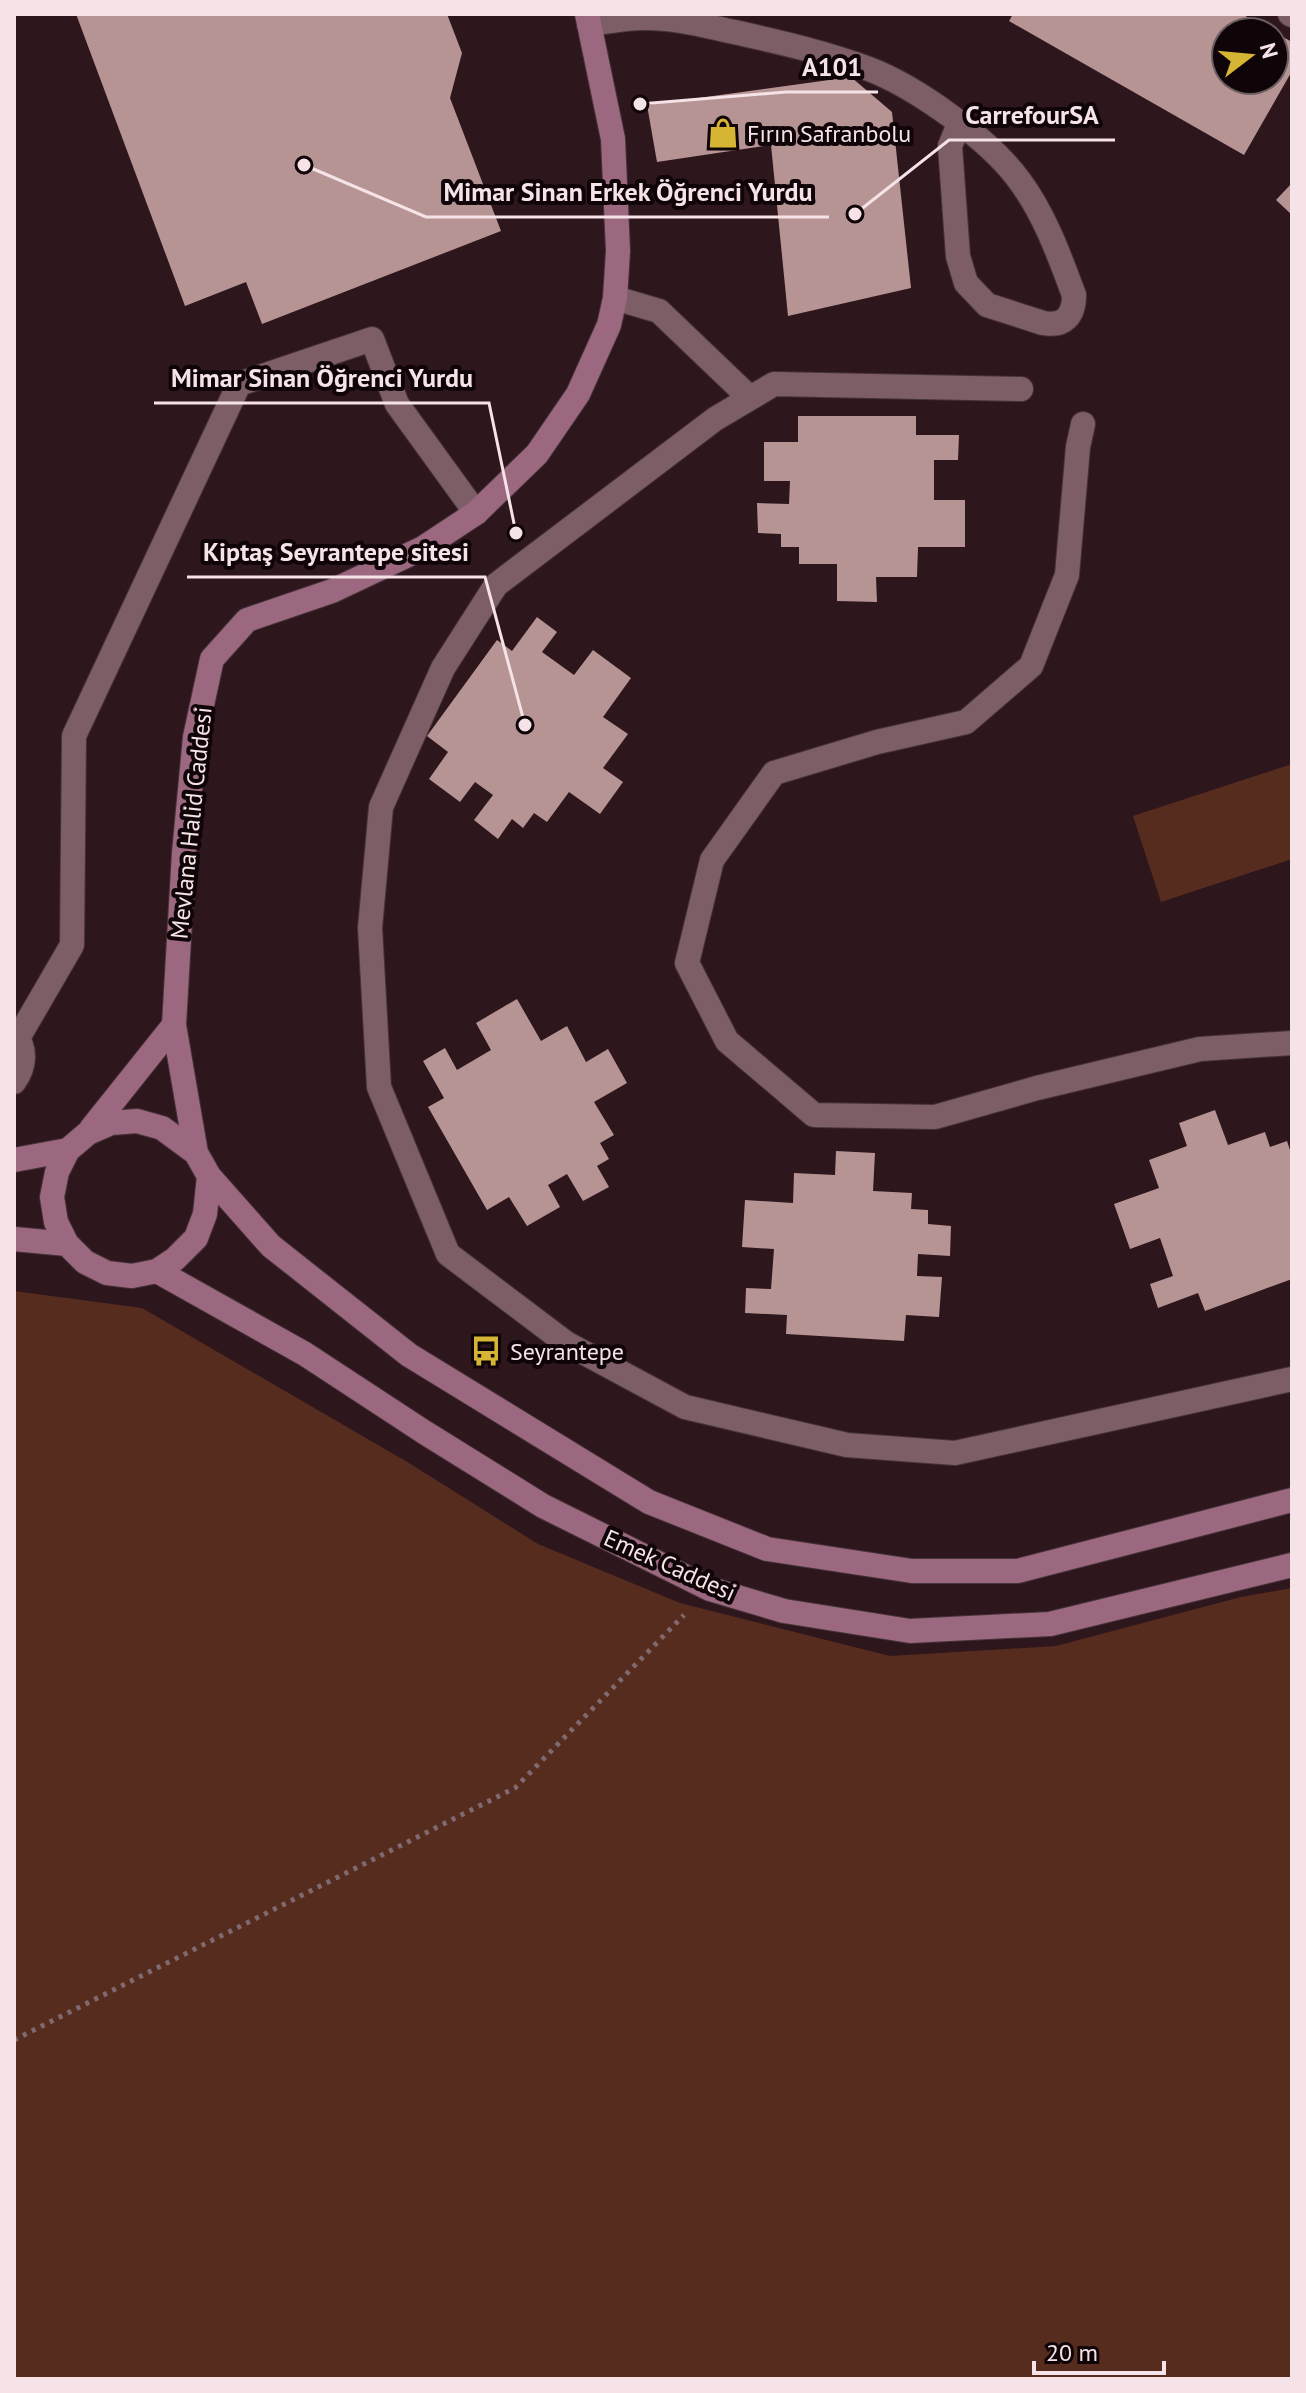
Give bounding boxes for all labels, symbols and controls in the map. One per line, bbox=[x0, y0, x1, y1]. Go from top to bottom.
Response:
north arrow bbox=[1210, 16, 1290, 96]
text: N bbox=[1254, 40, 1285, 61]
callout: A101 bbox=[786, 42, 878, 92]
text: A101 bbox=[802, 50, 862, 83]
callout: CarrefourSA bbox=[949, 90, 1115, 140]
text: CarrefourSA bbox=[965, 98, 1099, 131]
shop icon: Fırın Safranbolu bbox=[706, 116, 740, 150]
place label: Fırın Safranbolu bbox=[747, 118, 911, 149]
callout: Mimar Sinan Erkek Öğrenci Yurdu bbox=[426, 167, 829, 217]
text: Mimar Sinan Erkek Öğrenci Yurdu bbox=[443, 175, 813, 208]
callout: Mimar Sinan Öğrenci Yurdu bbox=[154, 353, 489, 403]
text: Mimar Sinan Öğrenci Yurdu bbox=[171, 361, 473, 394]
callout: Kiptaş Seyrantepe sitesi bbox=[187, 527, 485, 577]
text: Kiptaş Seyrantepe sitesi bbox=[203, 535, 469, 568]
street label: Mevlana Halid Caddesi bbox=[163, 705, 219, 941]
bus stop icon: Seyrantepe bbox=[469, 1334, 503, 1368]
place label: Seyrantepe bbox=[510, 1336, 624, 1367]
street label: Emek Caddesi bbox=[599, 1522, 741, 1608]
scale bar bbox=[1034, 2325, 1164, 2375]
text: 20 m bbox=[1046, 2337, 1098, 2368]

